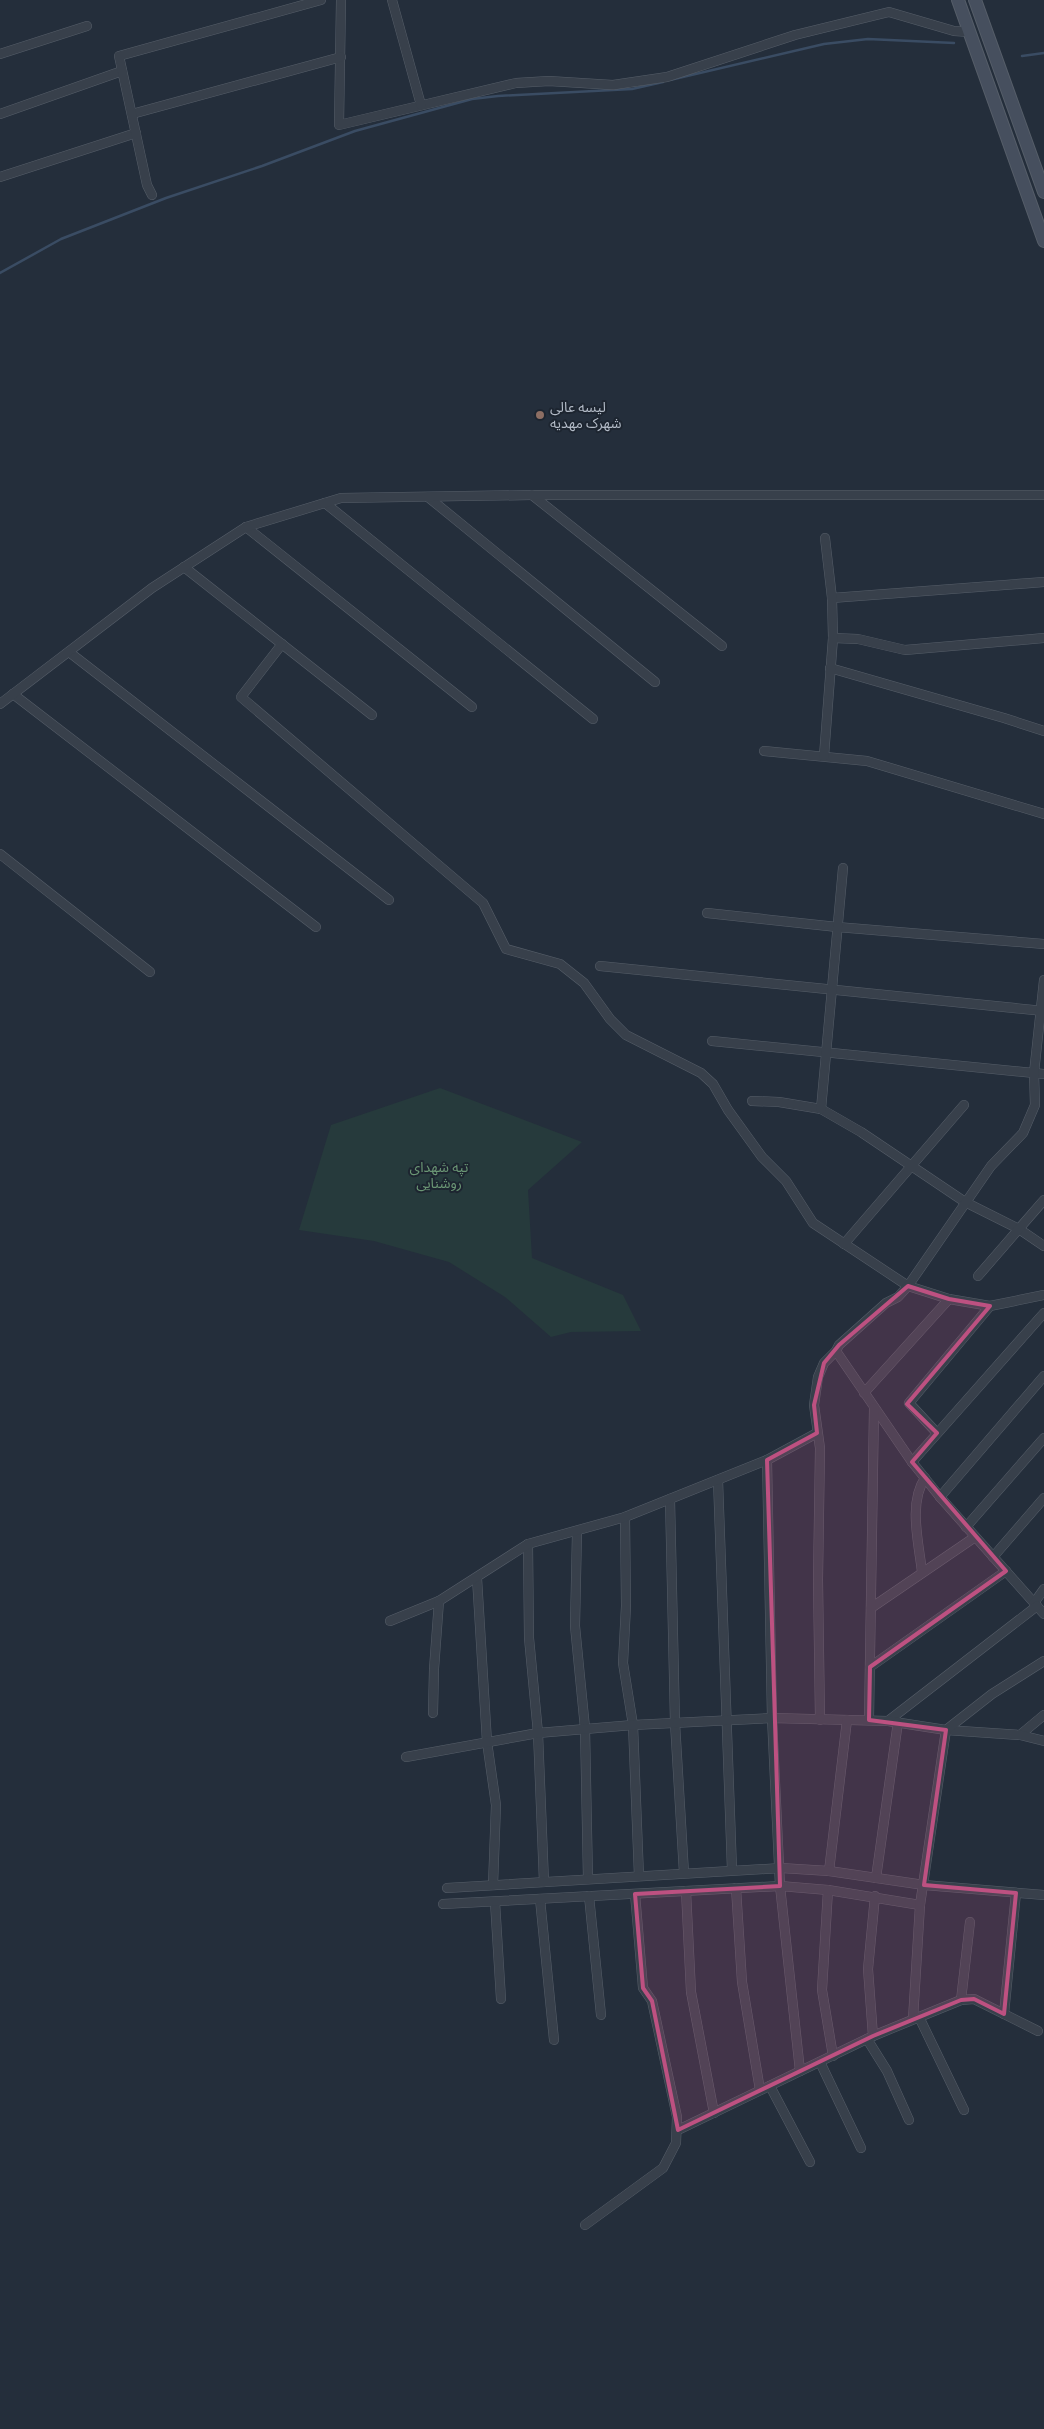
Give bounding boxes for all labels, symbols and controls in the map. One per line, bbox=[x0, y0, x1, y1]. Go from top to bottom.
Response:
place label: لیسه عالی شهرک مهدیه bbox=[550, 398, 621, 432]
marker: لیسه عالی شهرک مهدیه bbox=[534, 409, 546, 421]
park label: تپه شهدای روشنایی bbox=[410, 1158, 468, 1192]

